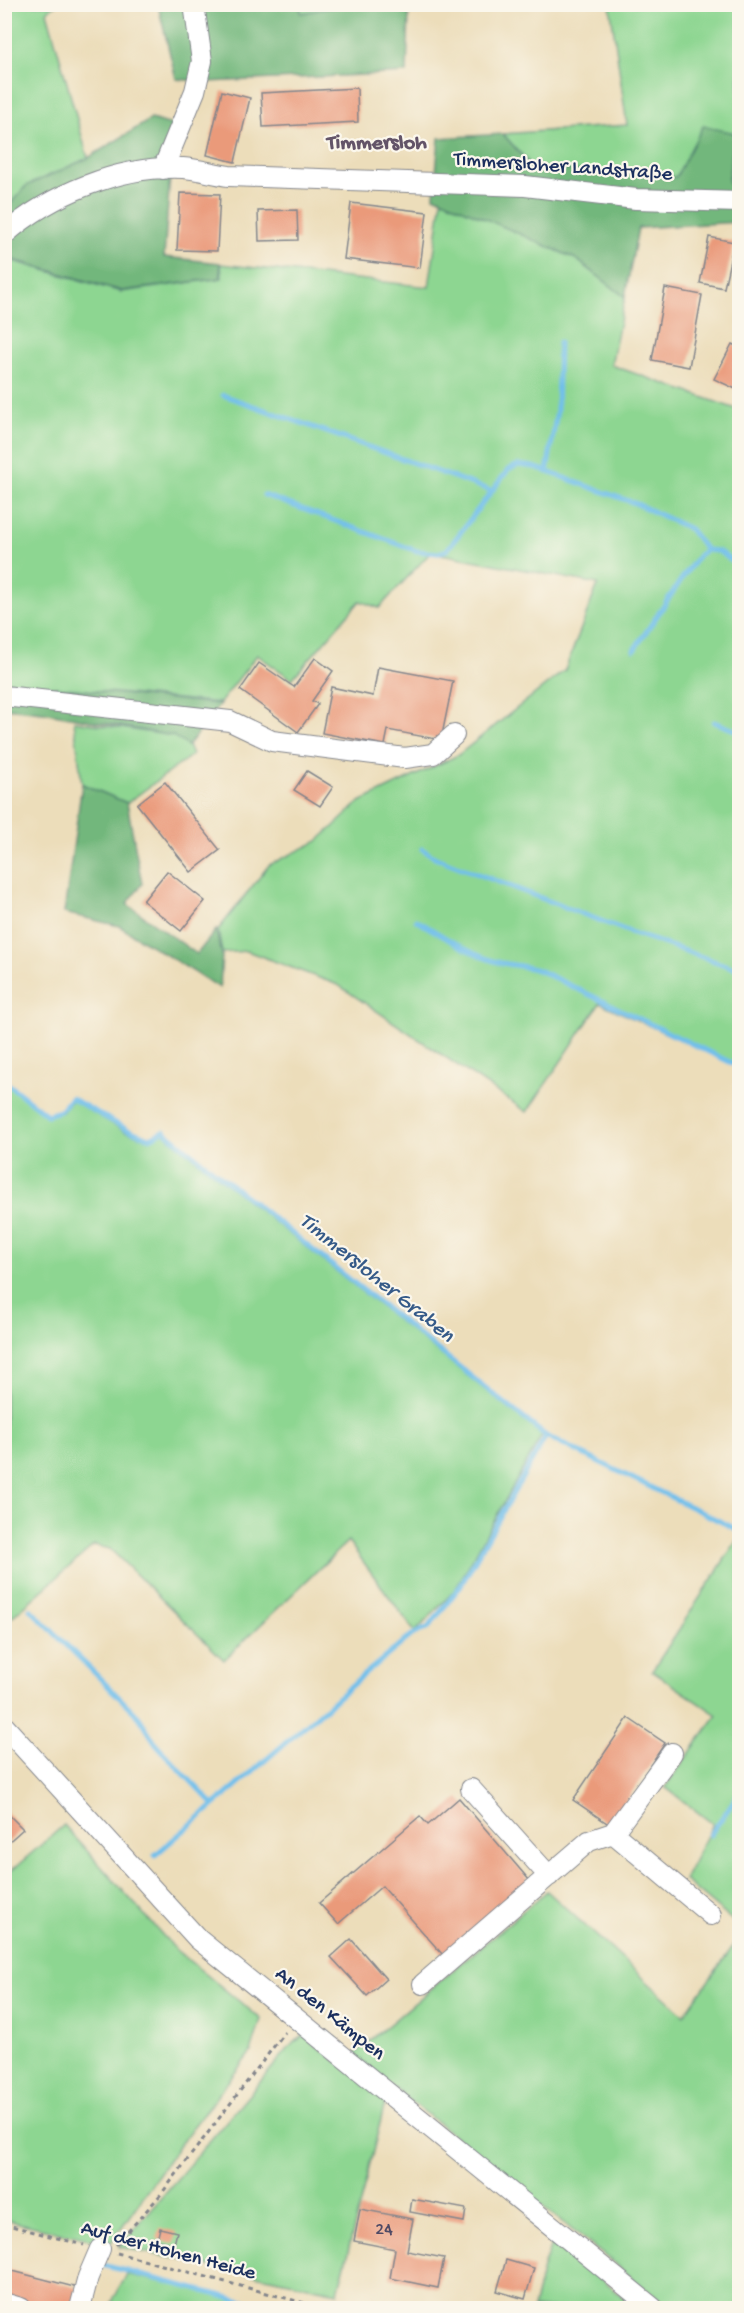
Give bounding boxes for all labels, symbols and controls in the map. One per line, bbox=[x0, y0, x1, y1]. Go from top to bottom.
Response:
district label: Timmersloh bbox=[325, 131, 427, 157]
street label: Timmersloher Landstraße bbox=[452, 148, 674, 188]
water label: Timmersloher Graben bbox=[293, 1209, 459, 1350]
street label: An den Kämpen bbox=[269, 1963, 389, 2067]
street label: Auf der Hohen Heide bbox=[78, 2217, 259, 2288]
house number: 24 bbox=[375, 2220, 393, 2241]

